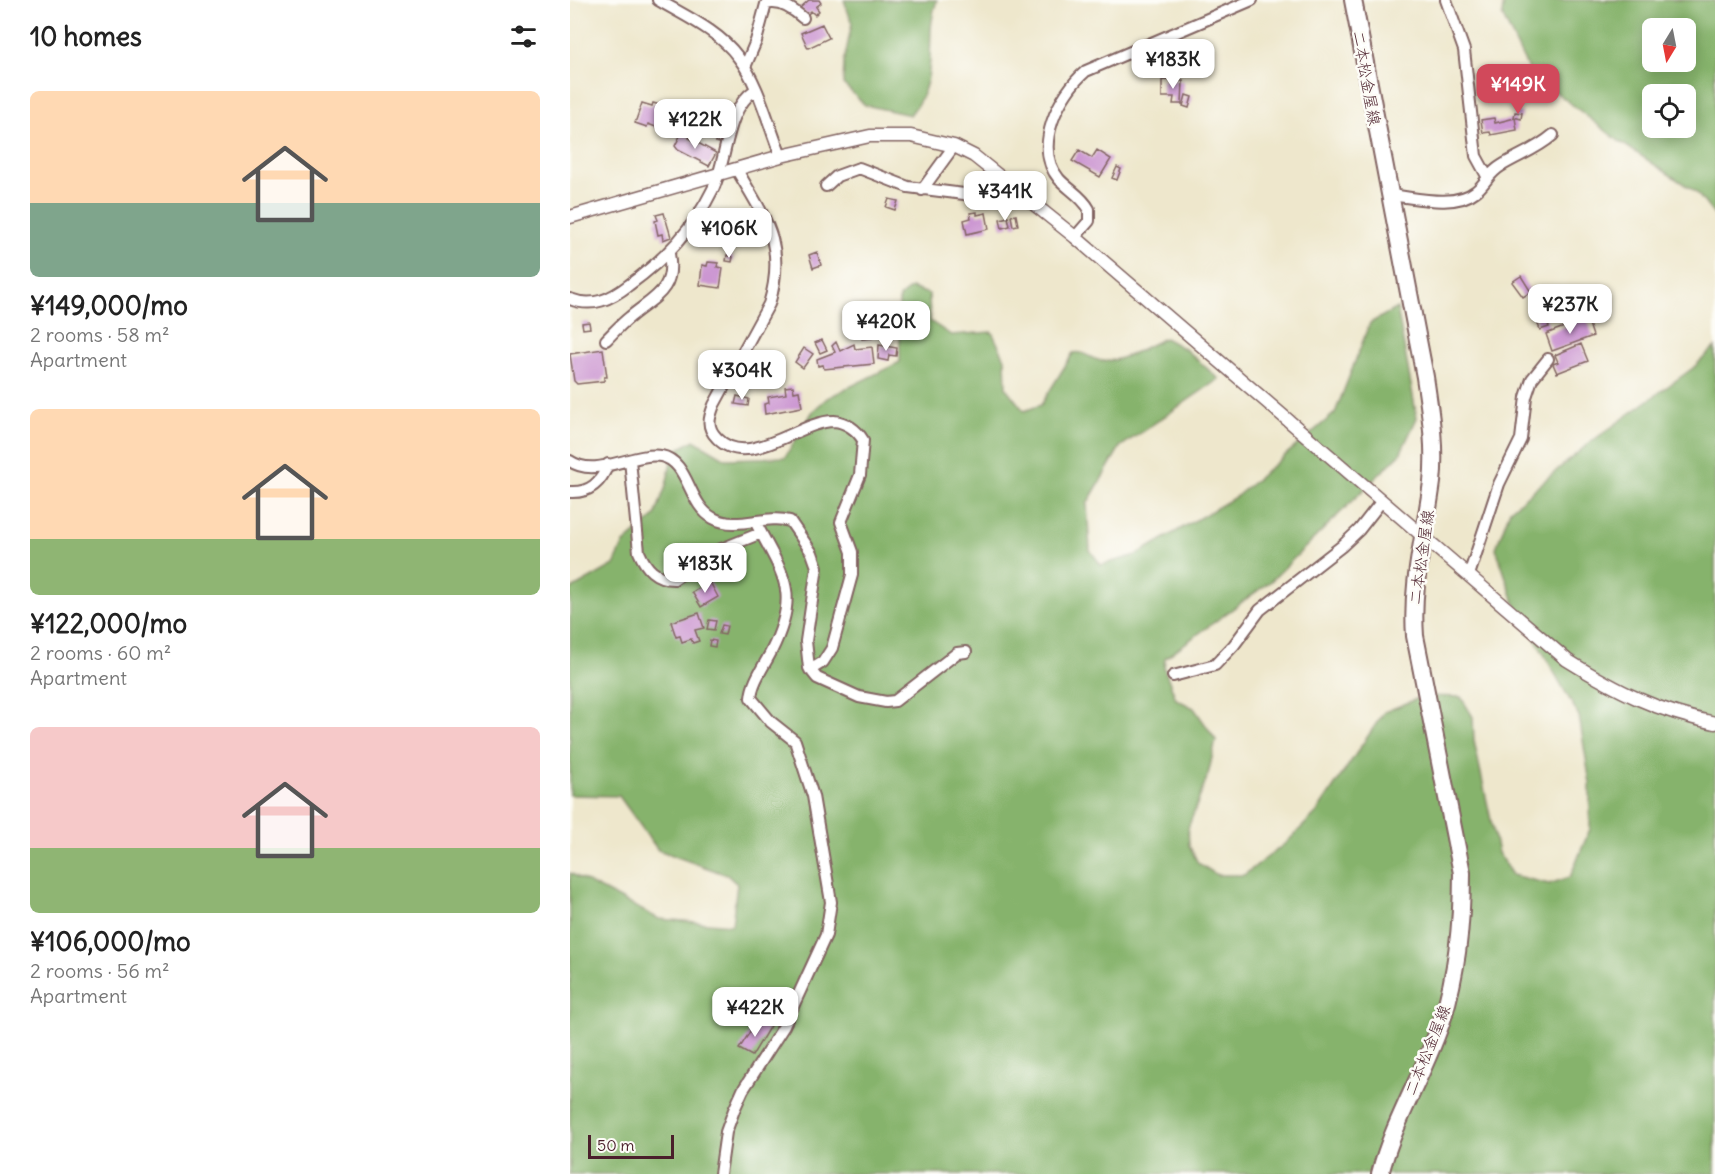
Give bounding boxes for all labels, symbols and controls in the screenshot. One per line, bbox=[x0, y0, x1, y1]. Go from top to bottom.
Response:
north arrow bbox=[1642, 18, 1696, 72]
map controls bbox=[1642, 18, 1696, 138]
text: 10 homes bbox=[30, 20, 142, 53]
icon: filters bbox=[507, 20, 540, 53]
street label: 二本松金屋線 bbox=[1349, 29, 1385, 127]
pin: ¥183K bbox=[1131, 39, 1215, 90]
text: ¥183K bbox=[1146, 46, 1200, 71]
pin: ¥149K bbox=[1476, 64, 1560, 115]
text: ¥149K bbox=[1490, 71, 1546, 96]
button: locate bbox=[1642, 84, 1696, 138]
pin: ¥122K bbox=[653, 99, 737, 150]
text: ¥122K bbox=[668, 106, 722, 131]
icon: home bbox=[231, 130, 339, 238]
pin: ¥341K bbox=[963, 171, 1047, 222]
text: ¥341K bbox=[978, 178, 1032, 203]
pin: ¥106K bbox=[687, 208, 771, 259]
text: ¥106K bbox=[701, 215, 757, 240]
pin: ¥237K bbox=[1528, 284, 1612, 335]
text: ¥149,000/mo bbox=[30, 289, 188, 322]
text: ¥237K bbox=[1542, 291, 1598, 316]
pin: ¥420K bbox=[844, 301, 928, 352]
text: ¥420K bbox=[856, 308, 916, 333]
text: 2 rooms · 58 m² bbox=[30, 322, 170, 347]
text: Apartment bbox=[30, 347, 127, 372]
pin: ¥304K bbox=[700, 350, 784, 401]
text: ¥304K bbox=[712, 357, 772, 382]
icon: home bbox=[231, 448, 339, 556]
street label: 二本松金屋線 bbox=[1404, 508, 1438, 606]
pin: ¥183K bbox=[663, 543, 747, 594]
text: ¥183K bbox=[678, 550, 732, 575]
text: ¥122,000/mo bbox=[30, 607, 187, 640]
text: 2 rooms · 60 m² bbox=[30, 640, 171, 665]
text: Apartment bbox=[30, 665, 127, 690]
icon: home bbox=[231, 766, 339, 874]
text: ¥106,000/mo bbox=[30, 925, 191, 958]
text: 2 rooms · 56 m² bbox=[30, 958, 170, 983]
text: Apartment bbox=[30, 983, 127, 1008]
pin: ¥422K bbox=[713, 987, 797, 1038]
text: ¥422K bbox=[726, 994, 784, 1019]
street label: 二本松金屋線 bbox=[1400, 1002, 1454, 1098]
scale bar bbox=[588, 1132, 674, 1160]
text: 50 m bbox=[597, 1135, 635, 1155]

